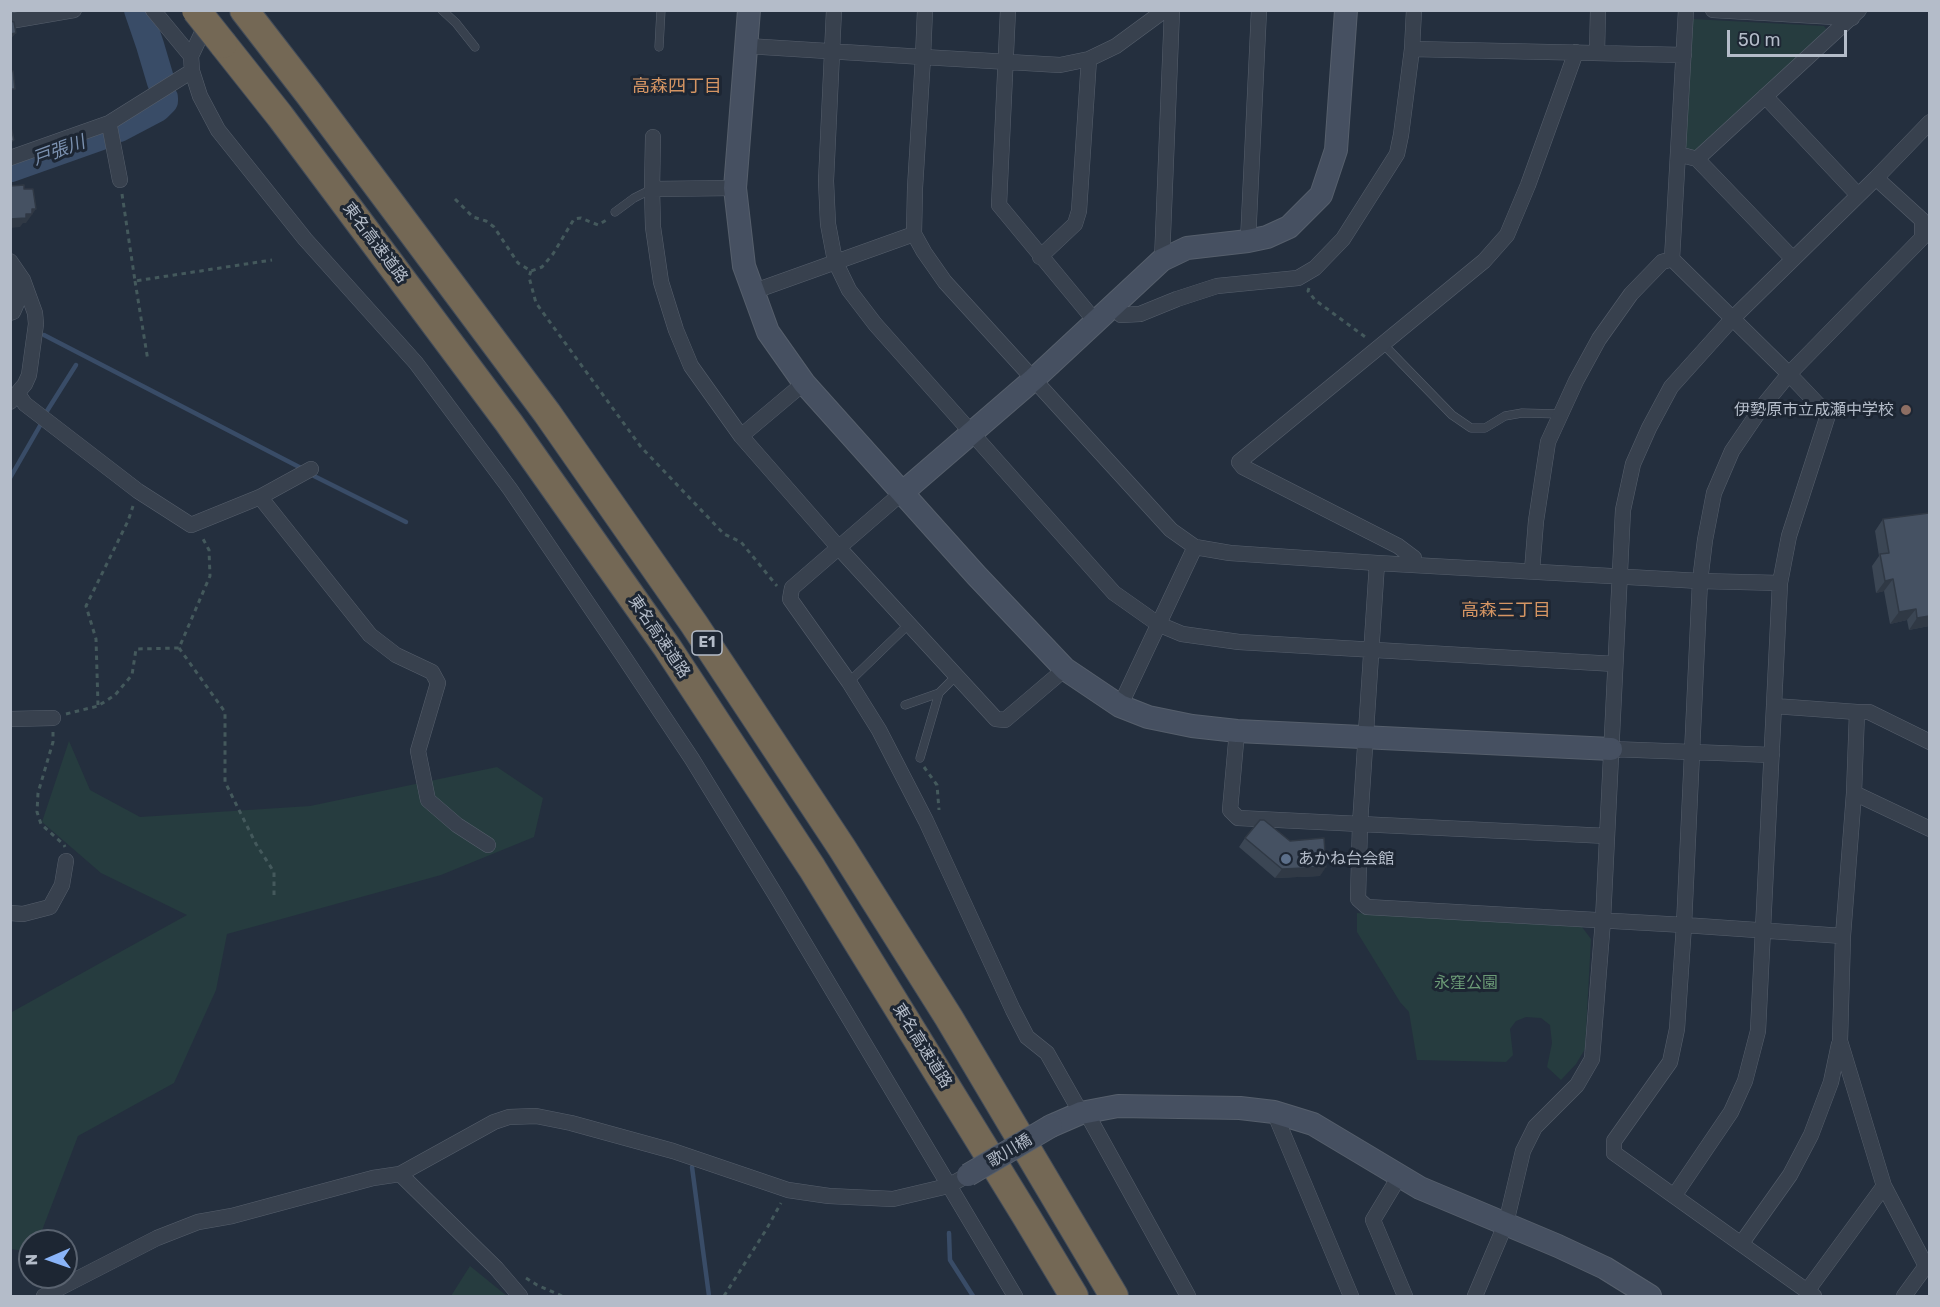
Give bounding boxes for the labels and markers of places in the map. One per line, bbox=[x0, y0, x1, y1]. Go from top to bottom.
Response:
place label: 伊勢原市立成瀬中学校 bbox=[1734, 400, 1894, 420]
marker: 伊勢原市立成瀬中学校 bbox=[1899, 403, 1913, 417]
place label: あかね台会館 bbox=[1298, 849, 1394, 869]
marker: あかね台会館 bbox=[1279, 852, 1293, 866]

